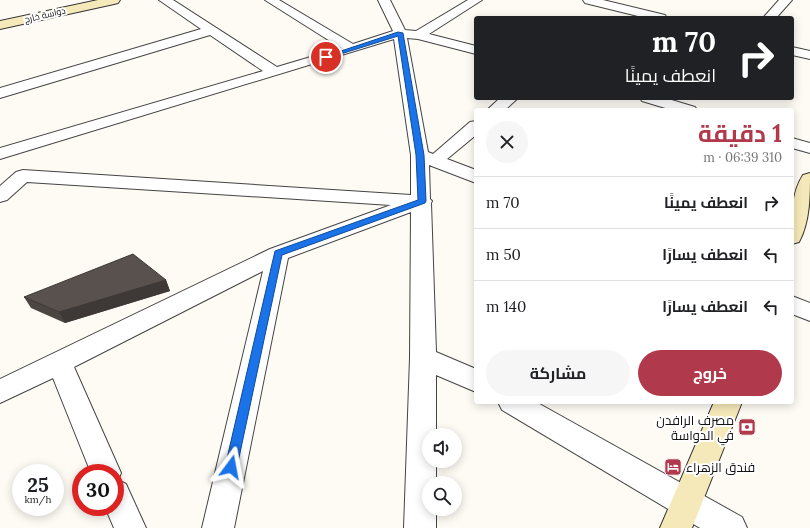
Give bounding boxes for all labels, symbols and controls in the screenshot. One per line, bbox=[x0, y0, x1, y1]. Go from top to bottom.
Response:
street label: دواسة خارج bbox=[23, 4, 67, 26]
text: 70 m bbox=[652, 24, 716, 60]
icon: right bbox=[730, 32, 782, 84]
pin bbox=[309, 40, 343, 74]
icon: arrive bbox=[315, 46, 337, 68]
text: انعطف يمينًا bbox=[625, 64, 716, 87]
text: 1 دقيقة bbox=[698, 118, 782, 149]
button: close bbox=[486, 121, 528, 163]
text: 310 m · 06:39 bbox=[703, 149, 782, 166]
icon: right bbox=[760, 192, 782, 214]
text: 70 m bbox=[486, 193, 520, 212]
text: انعطف يمينًا bbox=[664, 193, 748, 212]
icon: left bbox=[760, 244, 782, 266]
text: 50 m bbox=[486, 245, 521, 264]
text: انعطف يسارًا bbox=[662, 245, 748, 264]
icon: left bbox=[760, 296, 782, 318]
text: 140 m bbox=[486, 297, 526, 316]
text: انعطف يسارًا bbox=[662, 297, 748, 316]
button: مشاركة bbox=[486, 350, 630, 396]
button: خروج bbox=[638, 350, 782, 396]
place label: مصرف الرافدن في الدواسة bbox=[656, 412, 734, 446]
bank icon: مصرف الرافدن في الدواسة bbox=[737, 417, 757, 437]
map controls bbox=[422, 428, 462, 516]
button: sound bbox=[422, 428, 462, 468]
position arrow bbox=[210, 446, 252, 488]
hotel icon: فندق الزهراء bbox=[663, 457, 683, 477]
place label: فندق الزهراء bbox=[686, 459, 755, 476]
speed limit sign: 30 bbox=[72, 464, 124, 516]
text: 25 bbox=[27, 472, 49, 497]
button: search bbox=[422, 476, 462, 516]
text: km/h bbox=[24, 493, 52, 506]

